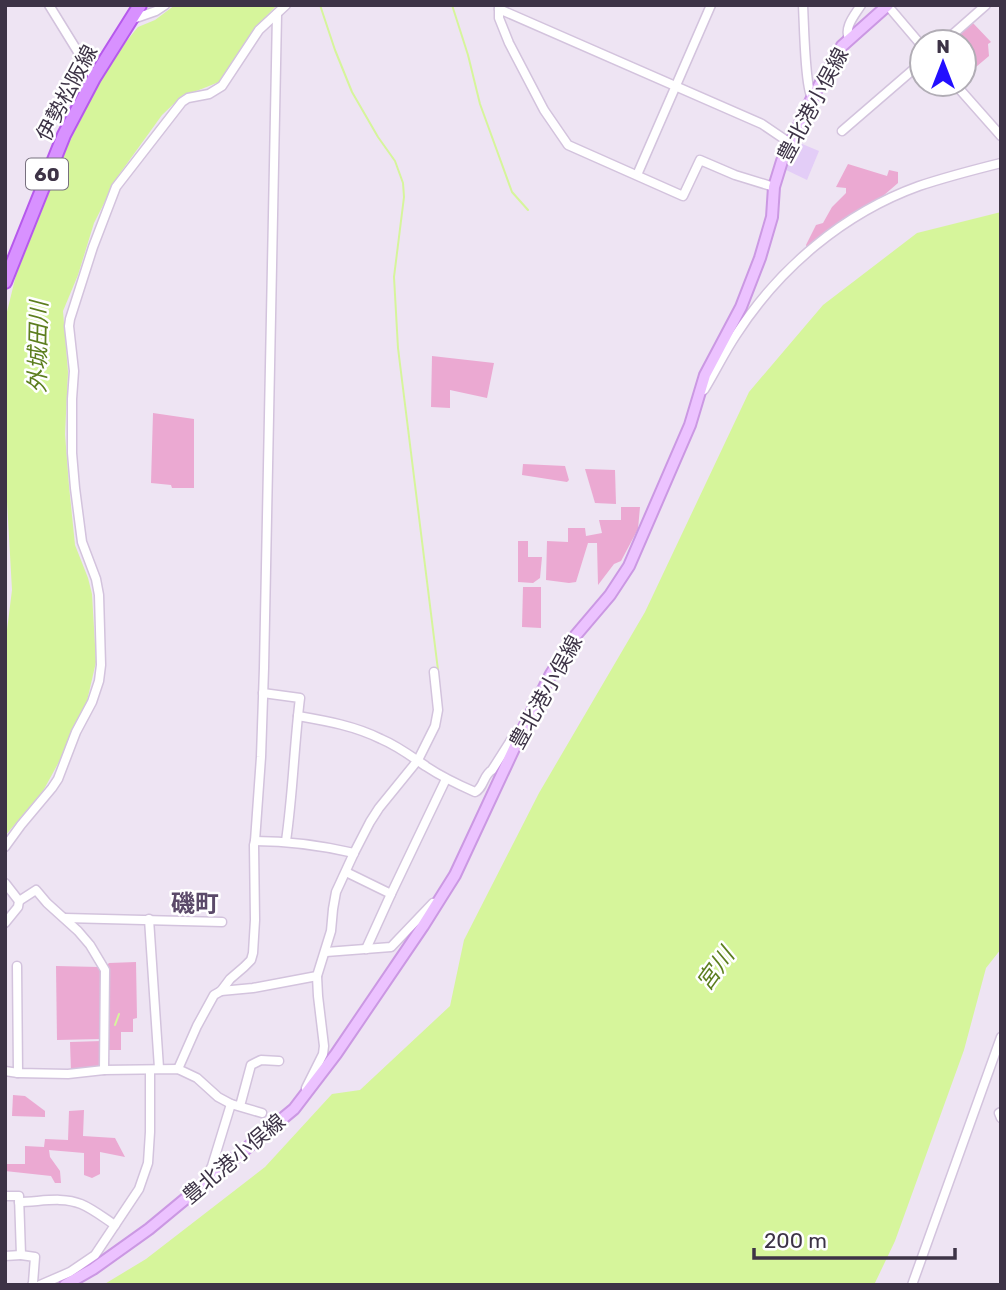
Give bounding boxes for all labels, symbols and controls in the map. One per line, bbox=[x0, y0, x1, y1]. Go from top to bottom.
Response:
north arrow bbox=[908, 28, 978, 98]
text: N bbox=[936, 35, 950, 58]
street label: 伊勢松阪線 bbox=[31, 41, 102, 145]
street label: 豊北港小俣線 bbox=[772, 43, 853, 166]
road number: 60 bbox=[26, 158, 68, 190]
water label: 外城田川 bbox=[23, 298, 53, 393]
street label: 豊北港小俣線 bbox=[504, 631, 587, 753]
district label: 磯町 bbox=[171, 890, 219, 918]
water label: 宮川 bbox=[690, 940, 742, 996]
street label: 豊北港小俣線 bbox=[177, 1109, 290, 1209]
scale bar bbox=[754, 1216, 955, 1260]
text: 200 m bbox=[764, 1228, 827, 1253]

